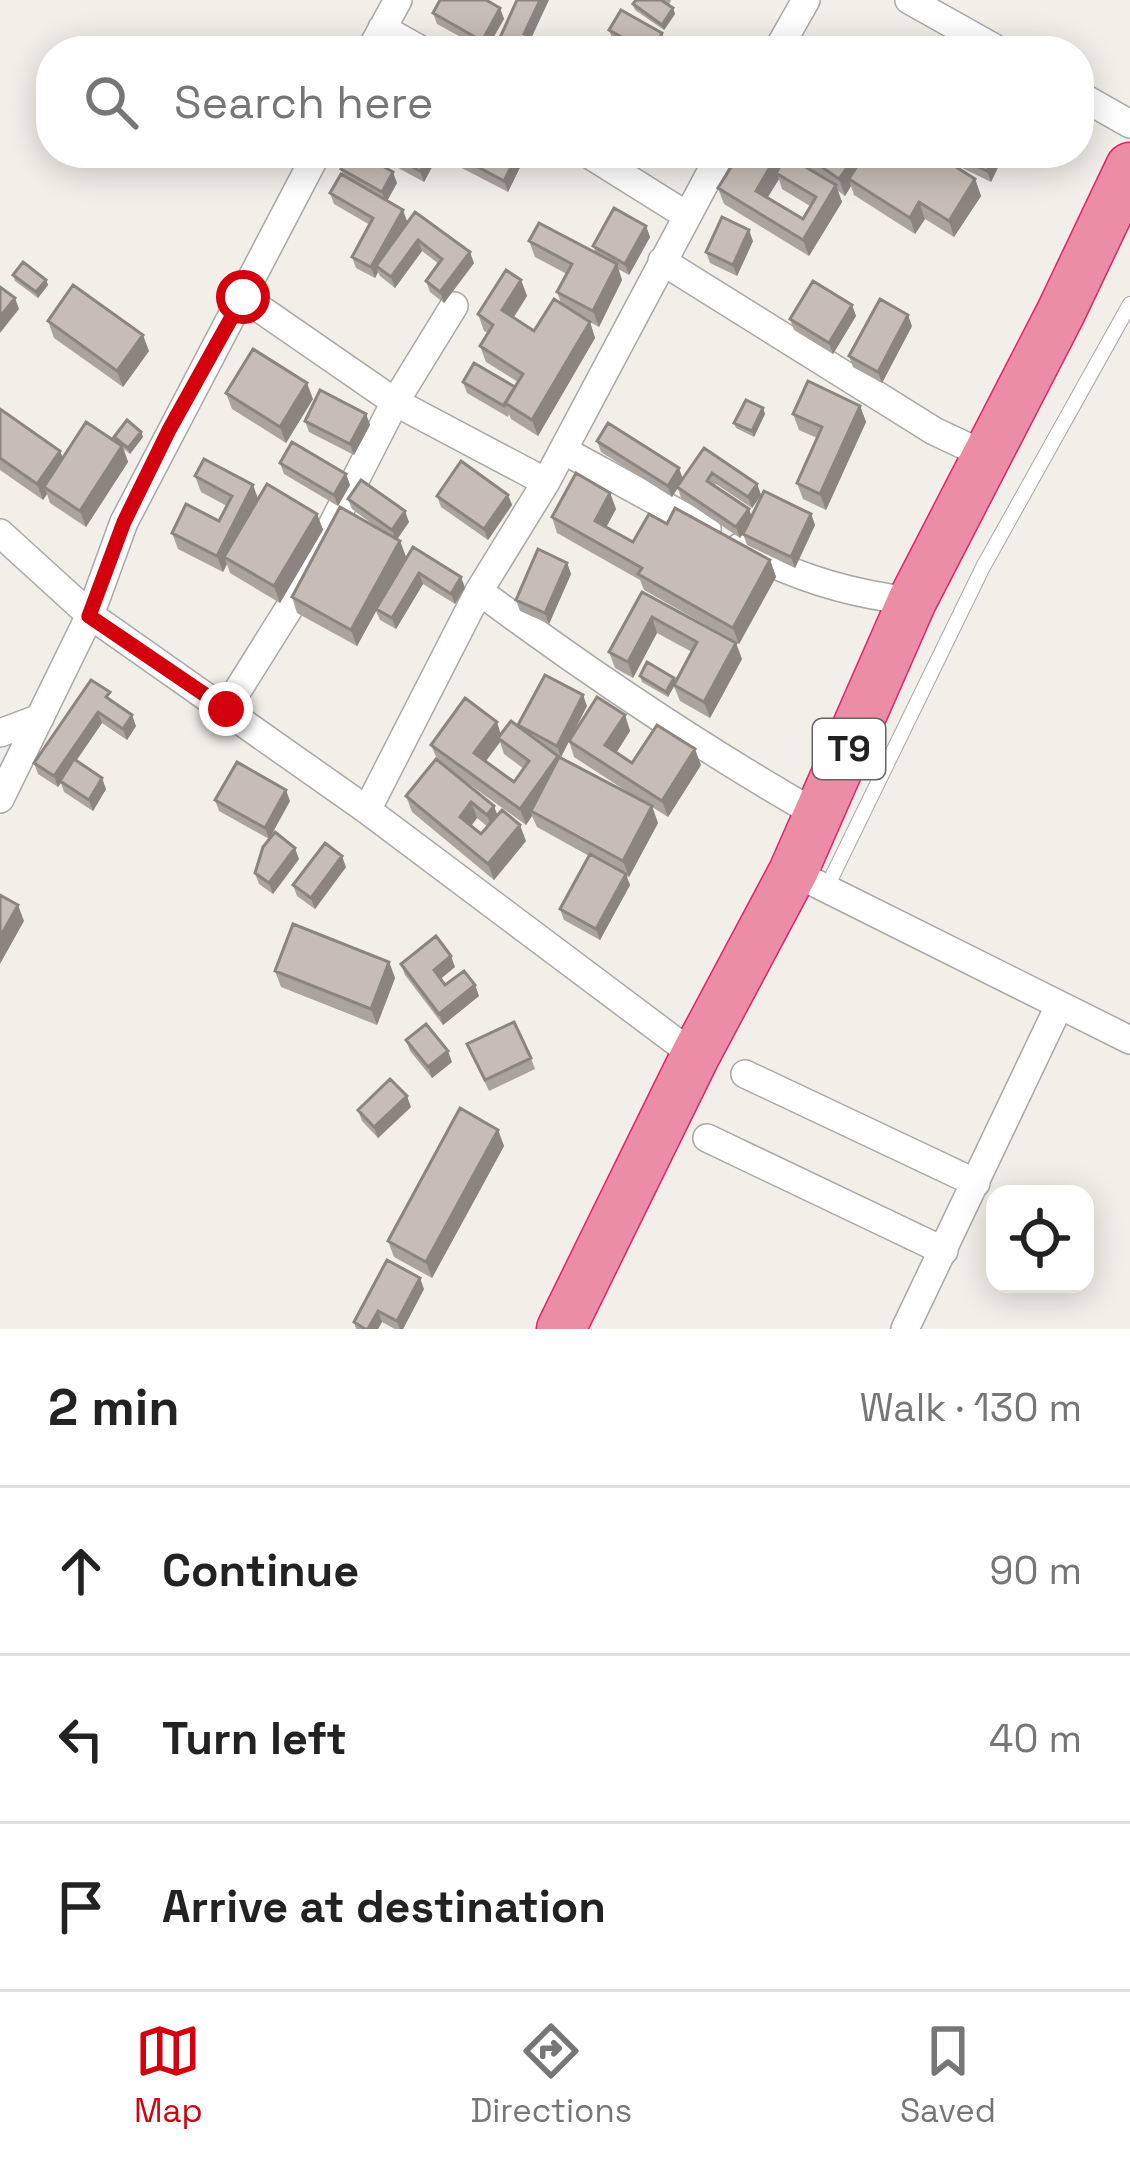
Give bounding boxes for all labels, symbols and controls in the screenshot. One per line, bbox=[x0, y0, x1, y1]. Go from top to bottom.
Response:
search box bbox=[36, 36, 1094, 168]
icon: search bbox=[78, 69, 144, 135]
text: Search here bbox=[174, 74, 433, 131]
route start bbox=[216, 270, 270, 324]
route end bbox=[199, 682, 253, 736]
road number: T9 bbox=[813, 719, 885, 779]
map controls bbox=[986, 1185, 1094, 1293]
button: locate bbox=[986, 1185, 1094, 1293]
text: 2 min bbox=[48, 1375, 180, 1440]
text: Walk · 130 m bbox=[860, 1383, 1082, 1432]
icon: ahead bbox=[48, 1538, 114, 1604]
text: Continue bbox=[162, 1542, 359, 1599]
text: 90 m bbox=[990, 1546, 1082, 1595]
icon: left bbox=[48, 1706, 114, 1772]
text: Turn left bbox=[162, 1710, 347, 1767]
text: 40 m bbox=[989, 1714, 1082, 1763]
icon: arrive bbox=[48, 1874, 114, 1940]
text: Arrive at destination bbox=[162, 1878, 606, 1935]
tab: Map bbox=[134, 2018, 203, 2132]
tab: Directions bbox=[470, 2018, 632, 2132]
tab: Saved bbox=[900, 2018, 996, 2132]

